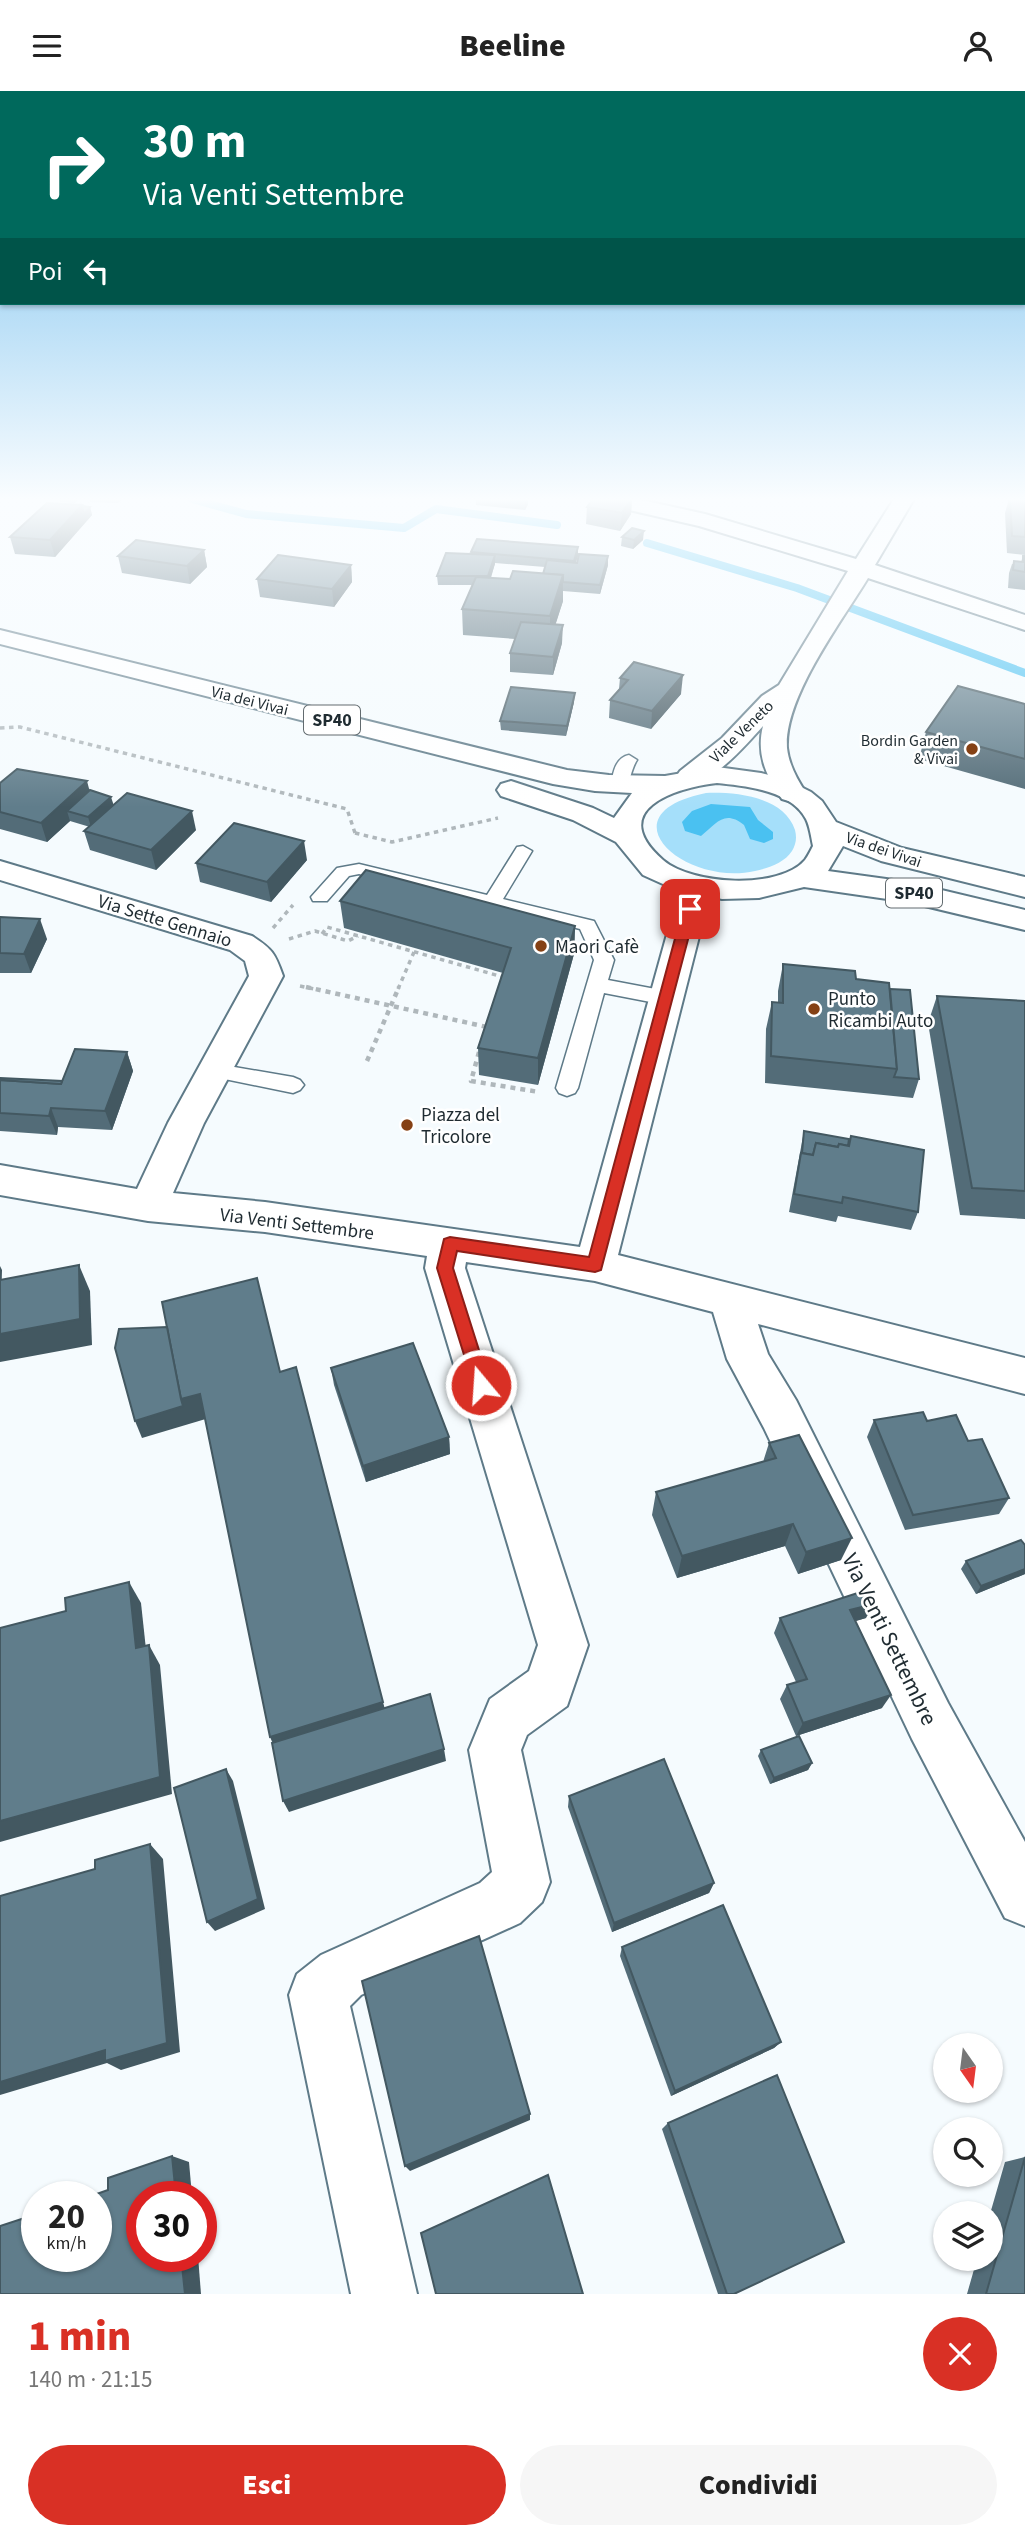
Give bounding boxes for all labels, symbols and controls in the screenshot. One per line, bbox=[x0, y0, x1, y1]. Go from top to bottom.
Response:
text: Beeline bbox=[459, 23, 566, 69]
icon: menu bbox=[28, 27, 66, 65]
icon: person bbox=[959, 27, 997, 65]
text: 30 m bbox=[143, 107, 247, 177]
icon: right bbox=[28, 119, 119, 210]
text: Via Venti Settembre bbox=[143, 172, 404, 218]
icon: left bbox=[77, 252, 115, 290]
text: Poi bbox=[28, 253, 63, 290]
street label: Via dei Vivai bbox=[209, 681, 291, 721]
street label: Viale Veneto bbox=[705, 695, 779, 768]
road number: SP40 bbox=[304, 705, 360, 735]
place label: Bordin Garden & Vivai bbox=[861, 730, 958, 770]
marker: Bordin Garden & Vivai bbox=[964, 741, 980, 757]
street label: Via dei Vivai bbox=[843, 827, 924, 873]
pin bbox=[660, 879, 720, 939]
road number: SP40 bbox=[886, 879, 942, 907]
street label: Via Sette Gennaio bbox=[94, 888, 235, 955]
icon: arrive bbox=[671, 890, 709, 928]
place label: Maori Cafè bbox=[555, 934, 639, 961]
marker: Maori Cafè bbox=[533, 938, 549, 954]
place label: Punto Ricambi Auto bbox=[828, 986, 933, 1035]
marker: Punto Ricambi Auto bbox=[806, 1001, 822, 1017]
place label: Piazza del Tricolore bbox=[421, 1102, 500, 1151]
marker: Piazza del Tricolore bbox=[399, 1117, 415, 1133]
street label: Via Venti Settembre bbox=[218, 1202, 375, 1247]
position arrow bbox=[444, 1348, 518, 1422]
street label: Via Venti Settembre bbox=[834, 1548, 946, 1731]
north arrow bbox=[933, 2033, 1003, 2103]
map controls bbox=[933, 2033, 1003, 2271]
button: search bbox=[933, 2117, 1003, 2187]
speed limit sign: 30 bbox=[126, 2181, 217, 2272]
text: 20 bbox=[48, 2192, 85, 2242]
button: layers bbox=[933, 2201, 1003, 2271]
text: km/h bbox=[47, 2231, 86, 2256]
text: 1 min bbox=[28, 2307, 131, 2367]
button: close bbox=[923, 2317, 997, 2391]
text: 140 m · 21:15 bbox=[28, 2363, 152, 2396]
button: Esci bbox=[28, 2445, 506, 2525]
button: Condividi bbox=[520, 2445, 997, 2525]

